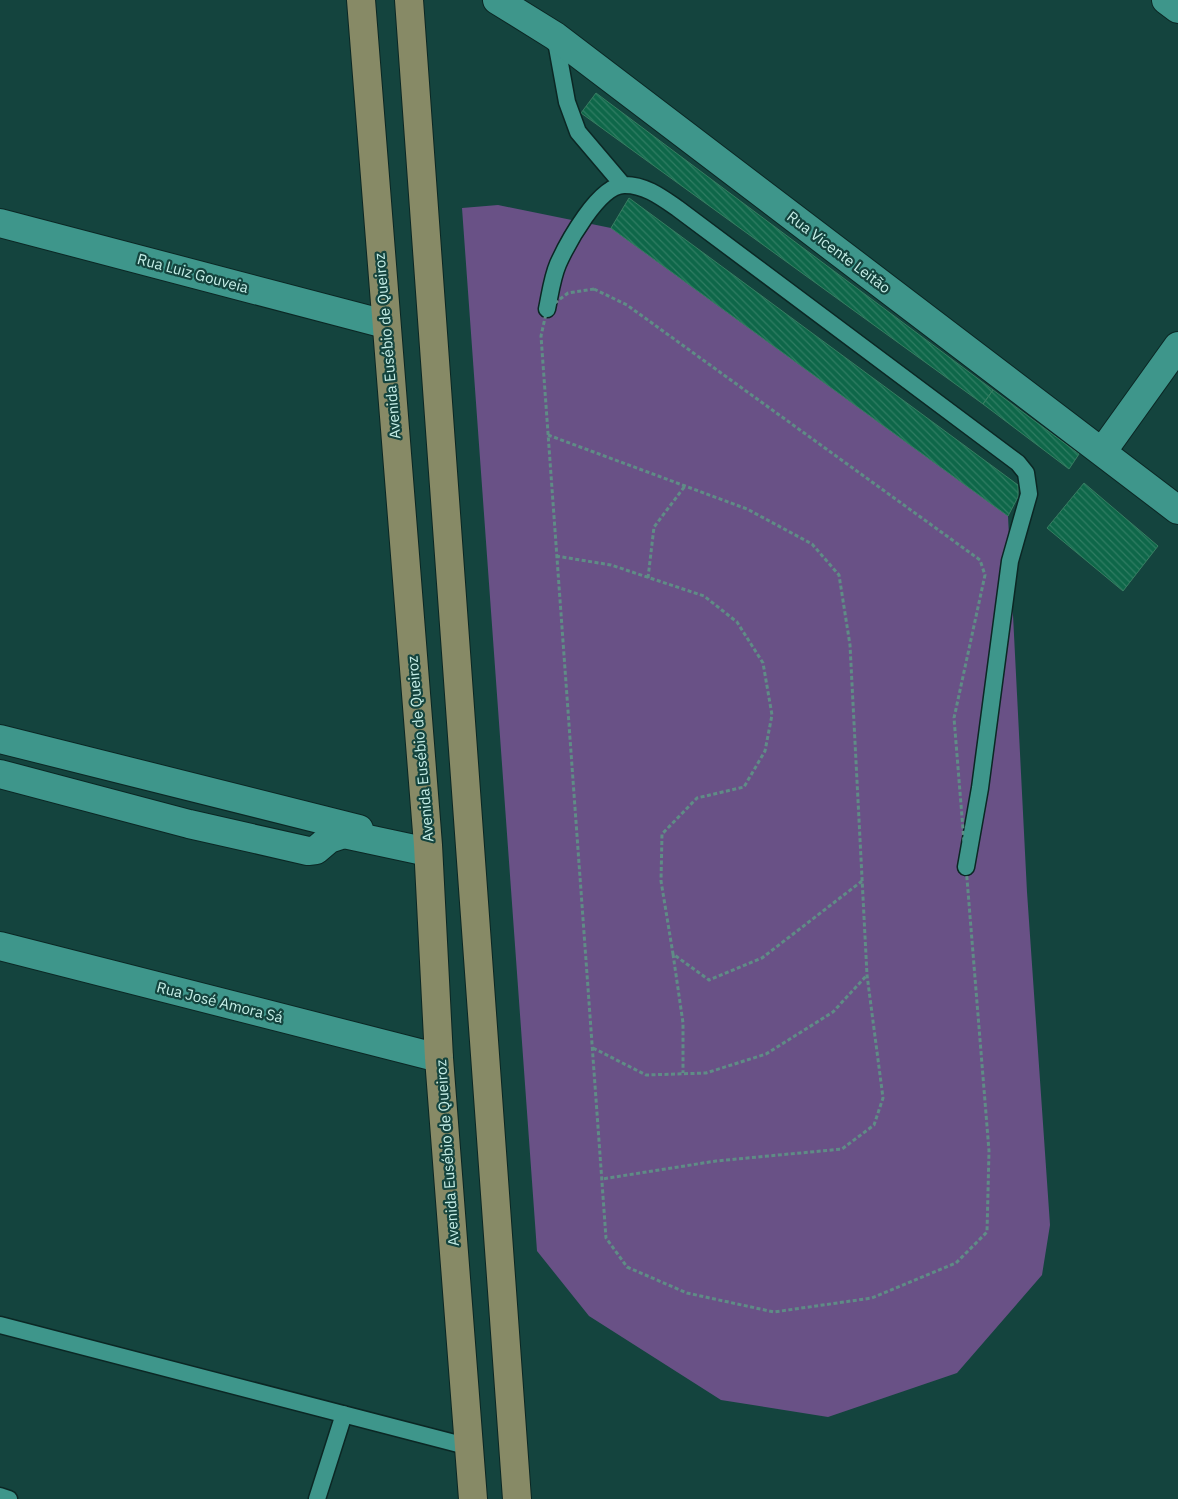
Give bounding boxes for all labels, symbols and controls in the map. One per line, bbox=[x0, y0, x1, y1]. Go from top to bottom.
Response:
street label: Rua Vicente Leitão bbox=[783, 207, 895, 297]
street label: Rua Luiz Gouveia bbox=[135, 249, 251, 297]
street label: Avenida Eusébio de Queiroz bbox=[369, 252, 405, 440]
street label: Avenida Eusébio de Queiroz bbox=[402, 655, 438, 843]
street label: Rua José Amora Sá bbox=[155, 977, 285, 1027]
street label: Avenida Eusébio de Queiroz bbox=[431, 1059, 463, 1247]

